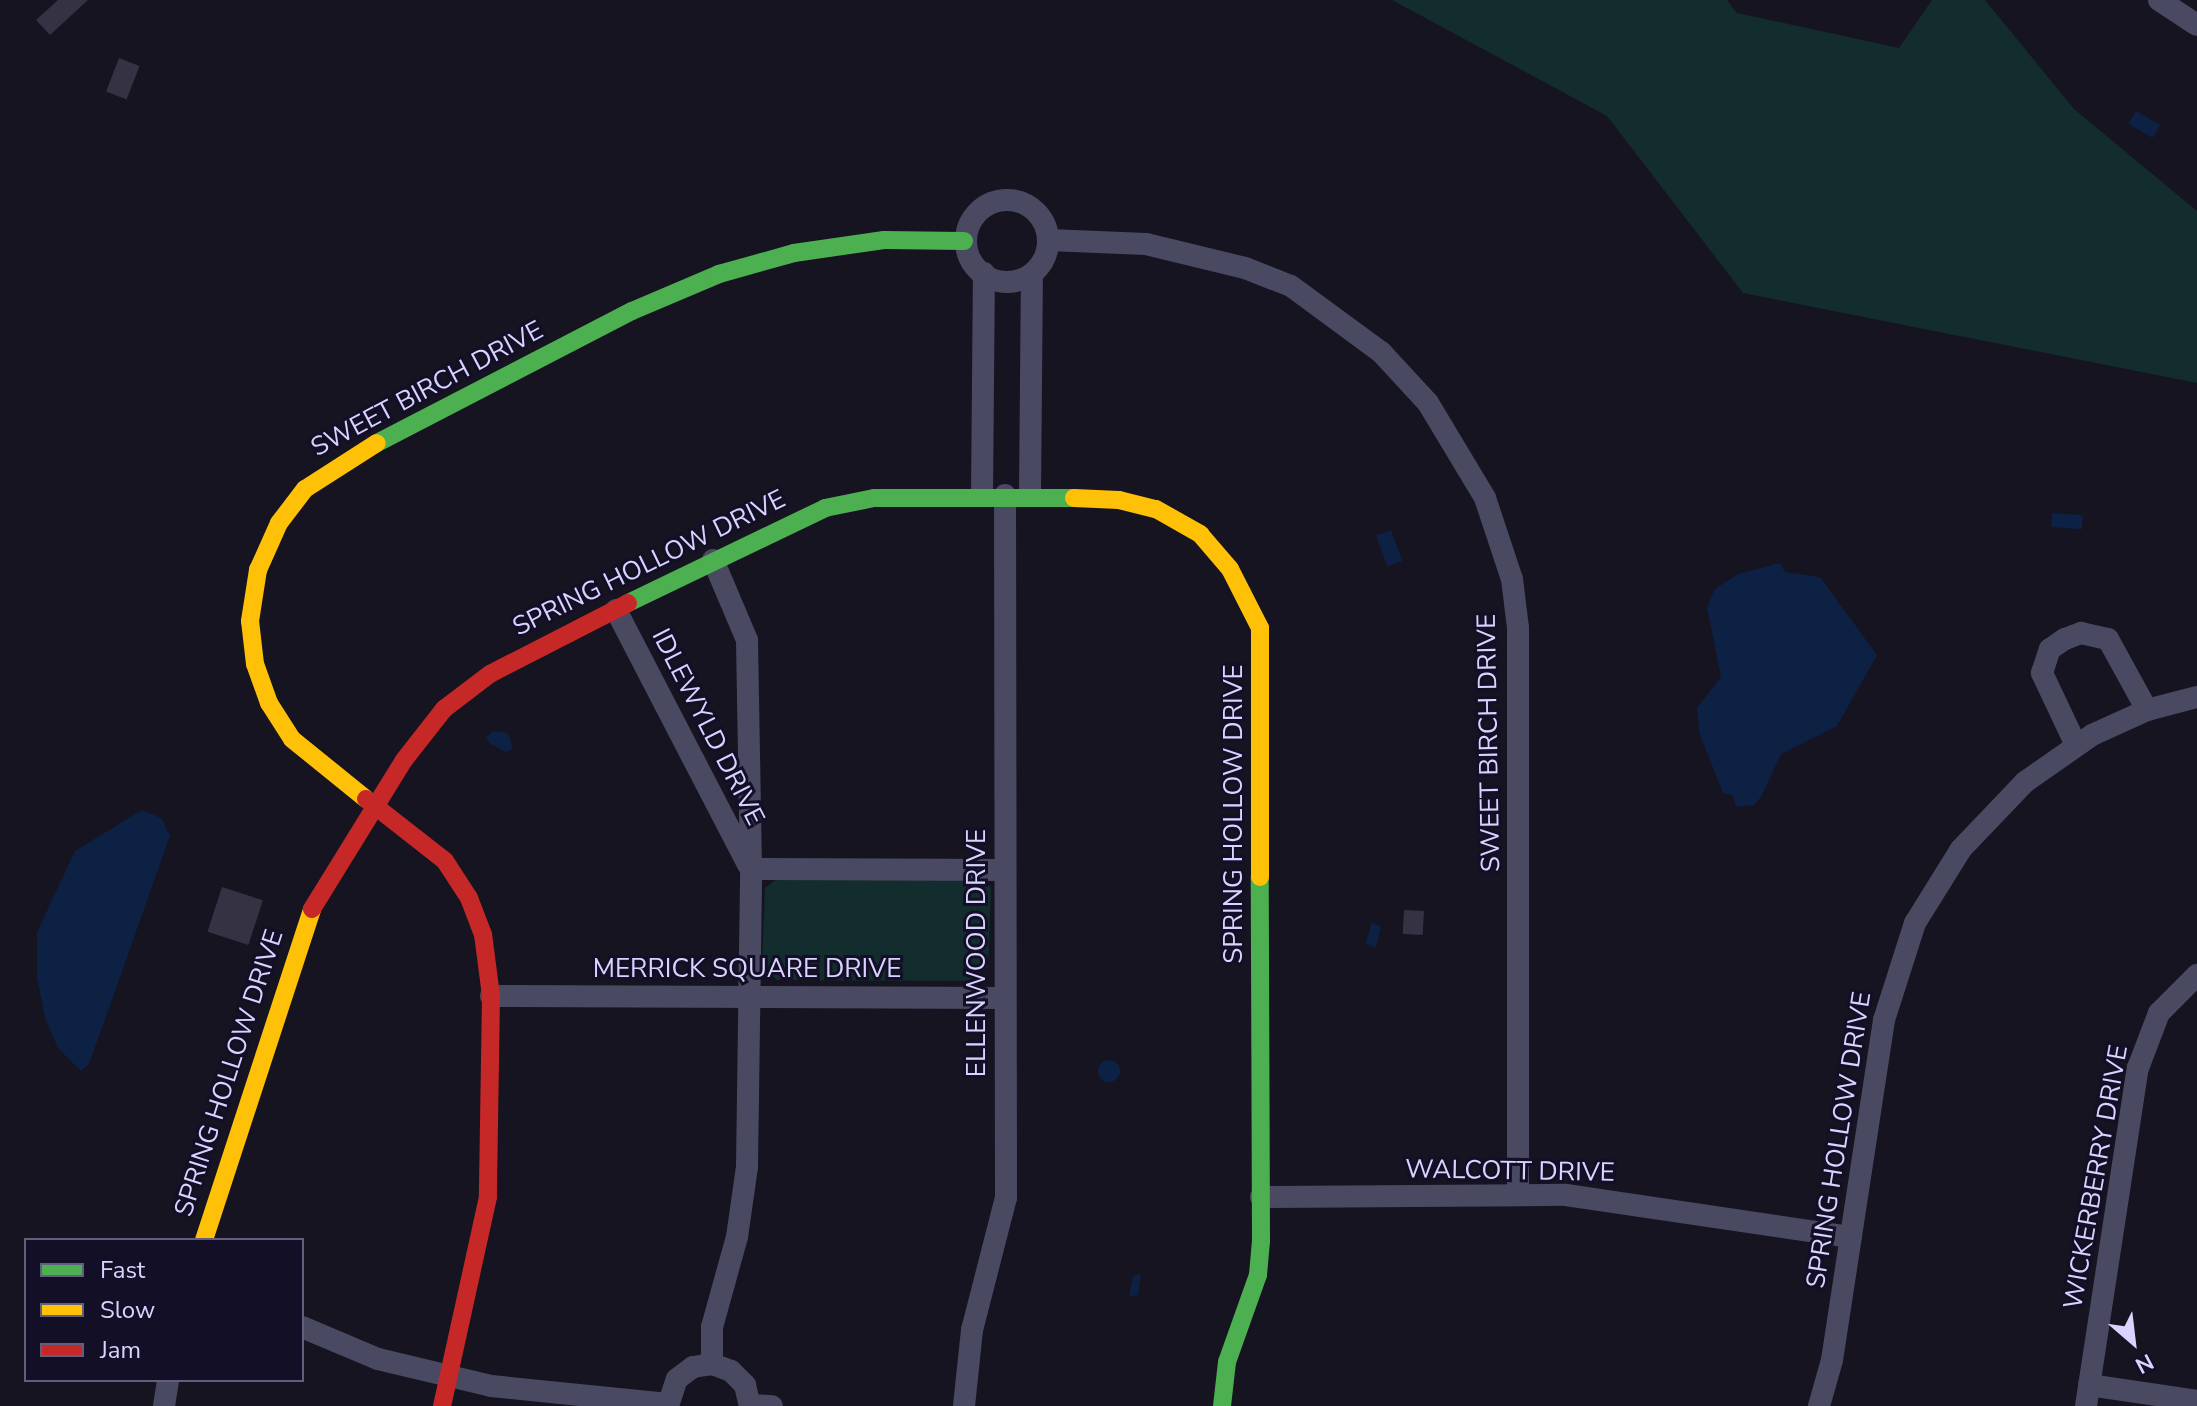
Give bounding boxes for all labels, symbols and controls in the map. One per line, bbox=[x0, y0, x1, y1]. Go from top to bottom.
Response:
street label: SWEET BIRCH DRIVE bbox=[306, 315, 548, 463]
street label: SPRING HOLLOW DRIVE bbox=[508, 483, 790, 643]
street label: SWEET BIRCH DRIVE bbox=[1471, 613, 1507, 873]
street label: IDLEWYLD DRIVE bbox=[645, 624, 771, 830]
street label: SPRING HOLLOW DRIVE bbox=[1218, 664, 1250, 964]
street label: ELLENWOOD DRIVE bbox=[961, 829, 993, 1077]
street label: SPRING HOLLOW DRIVE bbox=[168, 926, 290, 1220]
street label: MERRICK SQUARE DRIVE bbox=[593, 953, 901, 985]
street label: SPRING HOLLOW DRIVE bbox=[1800, 990, 1878, 1290]
street label: WICKERBERRY DRIVE bbox=[2057, 1043, 2135, 1311]
street label: WALCOTT DRIVE bbox=[1405, 1154, 1615, 1188]
legend bbox=[24, 1238, 304, 1382]
text: Fast bbox=[100, 1254, 145, 1286]
text: Slow bbox=[100, 1294, 155, 1326]
north arrow bbox=[2093, 1302, 2173, 1382]
text: Jam bbox=[100, 1334, 141, 1366]
text: N bbox=[2130, 1346, 2159, 1380]

